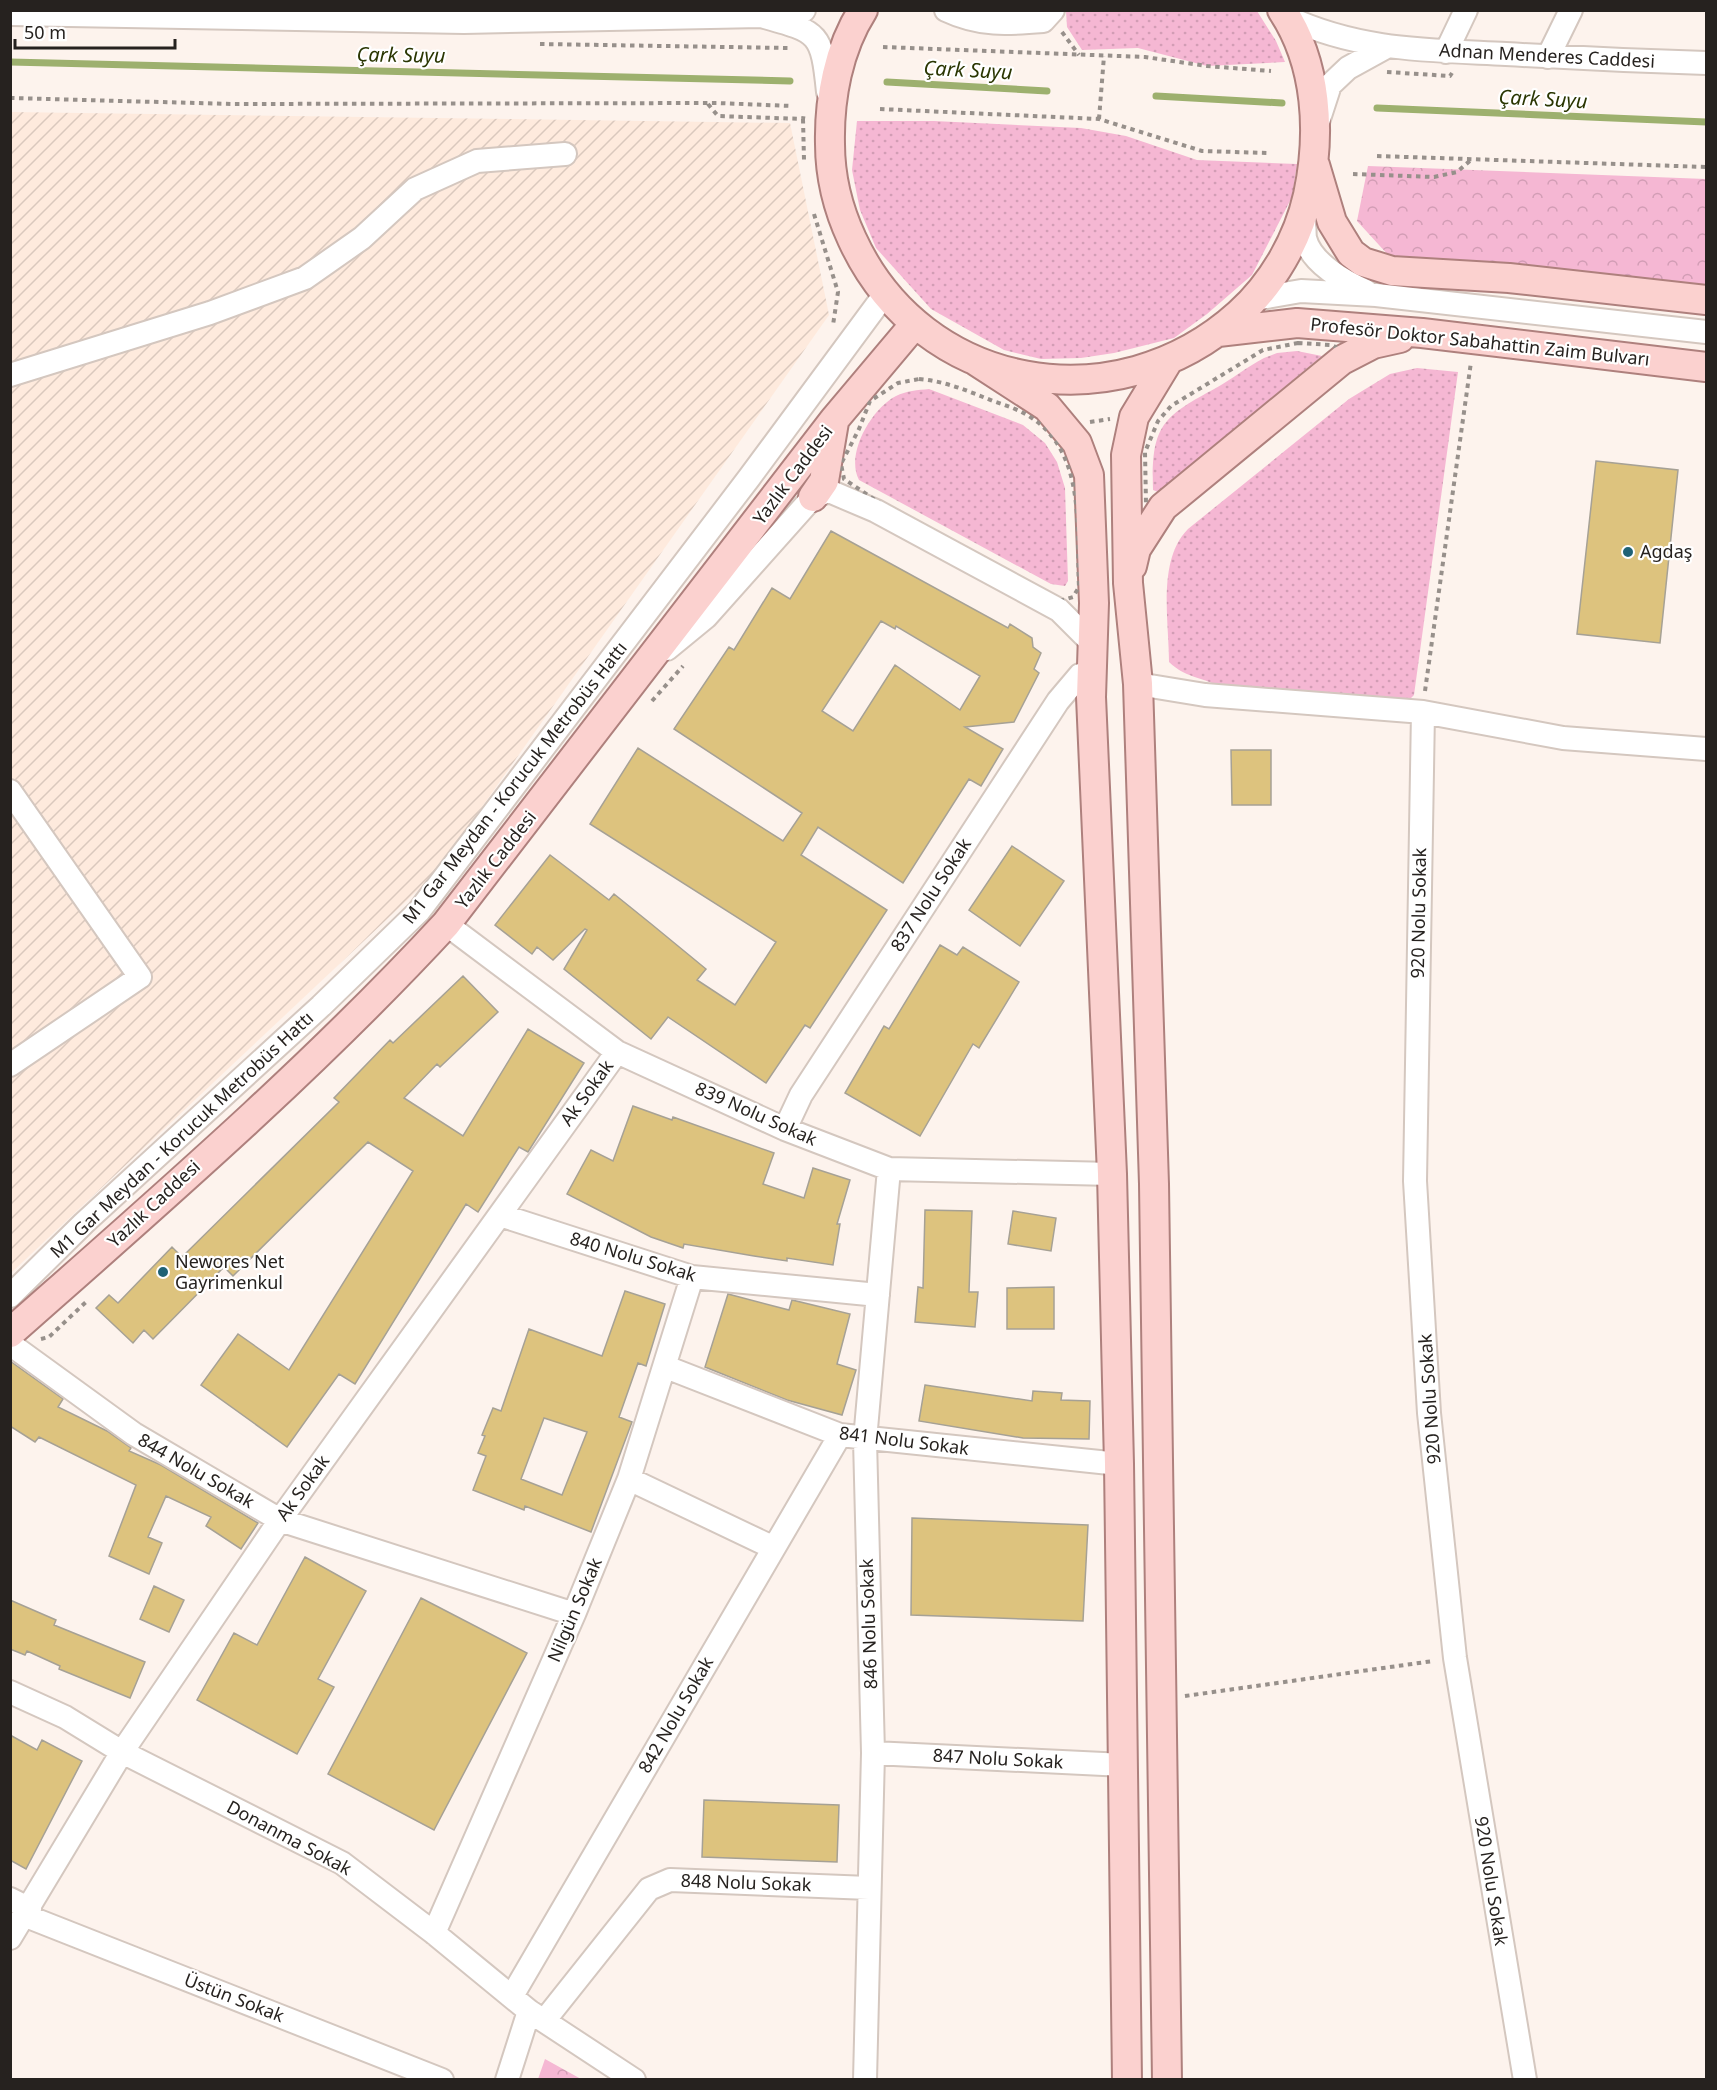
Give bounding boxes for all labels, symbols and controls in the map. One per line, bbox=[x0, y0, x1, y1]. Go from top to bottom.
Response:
scale bar bbox=[15, 12, 176, 50]
text: 50 m bbox=[24, 20, 66, 44]
street label: Adnan Menderes Caddesi bbox=[1439, 37, 1656, 73]
water label: Çark Suyu bbox=[356, 40, 446, 69]
water label: Çark Suyu bbox=[923, 54, 1013, 85]
water label: Çark Suyu bbox=[1498, 83, 1588, 114]
street label: Profesör Doktor Sabahattin Zaim Bulvarı bbox=[1309, 311, 1651, 371]
street label: Yazlık Caddesi bbox=[747, 420, 837, 529]
place label: Agdaş bbox=[1640, 539, 1692, 563]
marker: Agdaş bbox=[1621, 545, 1635, 559]
street label: M1 Gar Meydan - Korucuk Metrobüs Hattı bbox=[397, 636, 632, 928]
street label: Yazlık Caddesi bbox=[449, 805, 541, 913]
street label: 837 Nolu Sokak bbox=[885, 833, 976, 956]
street label: 920 Nolu Sokak bbox=[1405, 847, 1431, 979]
street label: M1 Gar Meydan - Korucuk Metrobüs Hattı bbox=[45, 1006, 318, 1263]
street label: Ak Sokak bbox=[554, 1054, 618, 1130]
street label: 839 Nolu Sokak bbox=[692, 1076, 821, 1151]
street label: Yazlık Caddesi bbox=[102, 1154, 205, 1252]
street label: 840 Nolu Sokak bbox=[567, 1225, 700, 1287]
place label: Newores Net Gayrimenkul bbox=[175, 1249, 285, 1294]
marker: Newores Net Gayrimenkul bbox=[156, 1265, 170, 1279]
street label: 920 Nolu Sokak bbox=[1412, 1333, 1446, 1465]
street label: 841 Nolu Sokak bbox=[838, 1420, 971, 1460]
street label: 844 Nolu Sokak bbox=[134, 1427, 259, 1513]
street label: Ak Sokak bbox=[270, 1449, 334, 1525]
street label: Nilgün Sokak bbox=[541, 1553, 607, 1665]
street label: 846 Nolu Sokak bbox=[854, 1558, 882, 1690]
street label: 842 Nolu Sokak bbox=[632, 1652, 718, 1777]
street label: 847 Nolu Sokak bbox=[932, 1743, 1064, 1773]
street label: Donanma Sokak bbox=[223, 1794, 356, 1880]
street label: 920 Nolu Sokak bbox=[1470, 1814, 1514, 1948]
street label: 848 Nolu Sokak bbox=[680, 1868, 812, 1896]
street label: Üstün Sokak bbox=[181, 1967, 288, 2027]

